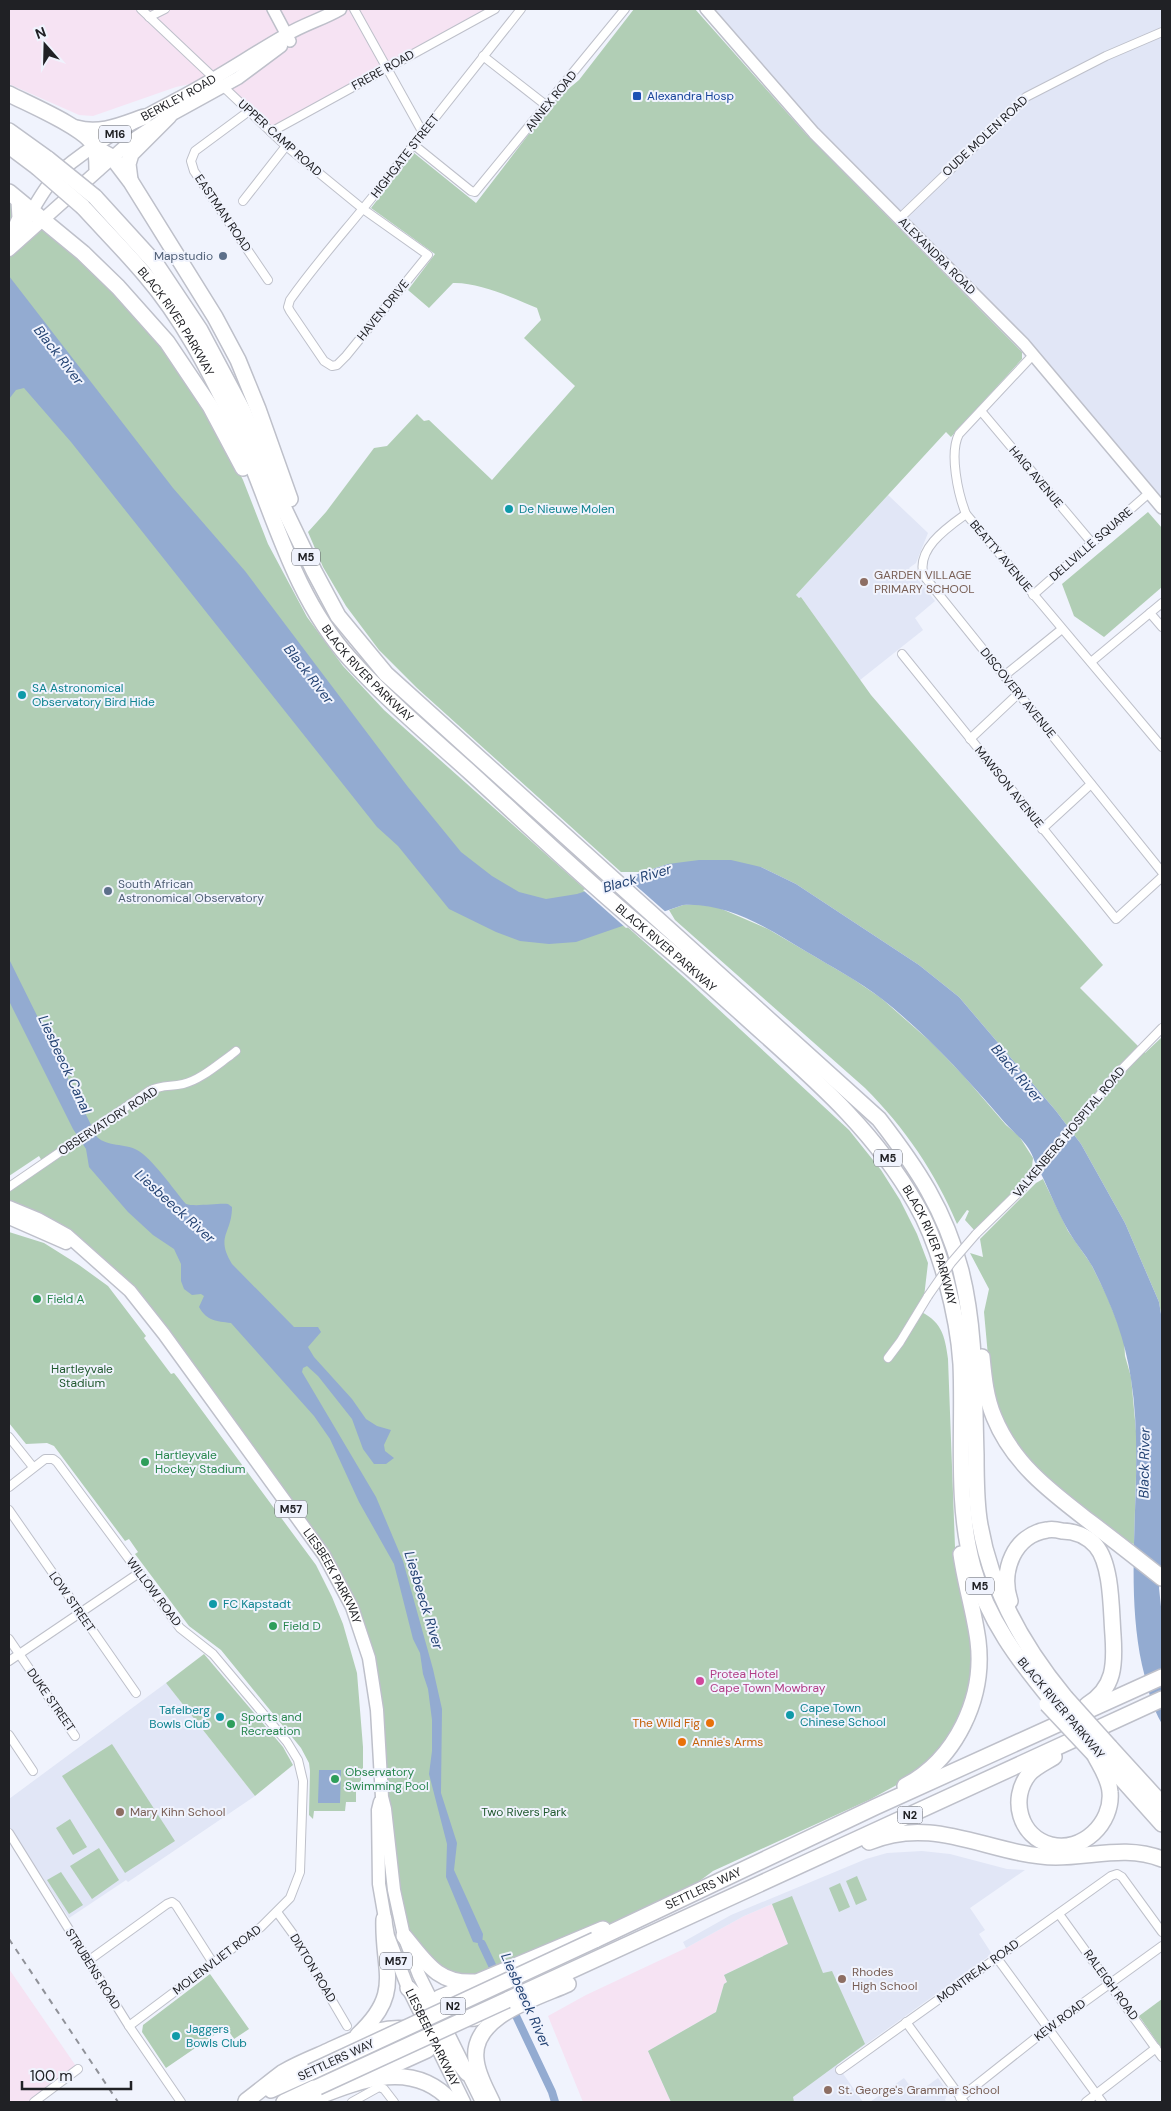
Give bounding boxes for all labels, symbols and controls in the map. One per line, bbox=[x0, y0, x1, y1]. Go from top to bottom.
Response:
north arrow bbox=[20, 20, 70, 70]
text: N bbox=[33, 23, 48, 43]
street label: FRERE ROAD bbox=[349, 46, 417, 94]
street label: ANNEX ROAD bbox=[522, 67, 580, 135]
street label: BERKLEY ROAD bbox=[138, 71, 219, 125]
place label: Alexandra Hosp bbox=[647, 88, 734, 104]
marker: Alexandra Hosp bbox=[631, 90, 643, 102]
street label: OUDE MOLEN ROAD bbox=[939, 92, 1031, 180]
street label: UPPER CAMP ROAD bbox=[235, 96, 325, 180]
street label: HIGHGATE STREET bbox=[367, 111, 443, 201]
road number: M16 bbox=[99, 126, 131, 142]
street label: EASTMAN ROAD bbox=[191, 171, 255, 255]
street label: ALEXANDRA ROAD bbox=[895, 214, 979, 298]
place label: Mapstudio bbox=[154, 248, 213, 264]
marker: Mapstudio bbox=[217, 250, 229, 262]
street label: BLACK RIVER PARKWAY bbox=[134, 264, 218, 379]
street label: HAVEN DRIVE bbox=[353, 276, 413, 344]
water label: Black River bbox=[30, 322, 88, 389]
street label: HAIG AVENUE bbox=[1006, 443, 1067, 511]
place label: De Nieuwe Molen bbox=[519, 501, 615, 517]
marker: De Nieuwe Molen bbox=[503, 503, 515, 515]
street label: DELLVILLE SQUARE bbox=[1046, 503, 1136, 585]
street label: BEATTY AVENUE bbox=[966, 517, 1036, 595]
road number: M5 bbox=[292, 548, 320, 566]
place label: GARDEN VILLAGE PRIMARY SCHOOL bbox=[874, 567, 975, 597]
marker: GARDEN VILLAGE PRIMARY SCHOOL bbox=[858, 576, 870, 588]
street label: BLACK RIVER PARKWAY bbox=[318, 622, 417, 726]
water label: Black River bbox=[280, 641, 338, 708]
street label: DISCOVERY AVENUE bbox=[977, 644, 1060, 742]
place label: SA Astronomical Observatory Bird Hide bbox=[32, 680, 155, 710]
marker: SA Astronomical Observatory Bird Hide bbox=[16, 689, 28, 701]
street label: MAWSON AVENUE bbox=[971, 743, 1047, 831]
water label: Black River bbox=[601, 859, 674, 896]
place label: South African Astronomical Observatory bbox=[118, 876, 264, 906]
marker: South African Astronomical Observatory bbox=[102, 885, 114, 897]
street label: BLACK RIVER PARKWAY bbox=[612, 900, 720, 995]
water label: Liesbeeck Canal bbox=[34, 1012, 96, 1117]
water label: Black River bbox=[987, 1040, 1047, 1106]
street label: VALKENBERG HOSPITAL ROAD bbox=[1009, 1063, 1129, 1201]
street label: OBSERVATORY ROAD bbox=[55, 1083, 161, 1159]
road number: M5 bbox=[874, 1150, 902, 1166]
water label: Liesbeeck River bbox=[131, 1165, 219, 1247]
street label: BLACK RIVER PARKWAY bbox=[899, 1182, 960, 1307]
place label: Field A bbox=[47, 1291, 85, 1307]
marker: Field A bbox=[31, 1293, 43, 1305]
park label: Hartleyvale Stadium bbox=[51, 1361, 113, 1391]
water label: Black River bbox=[1134, 1427, 1154, 1498]
place label: Hartleyvale Hockey Stadium bbox=[155, 1447, 245, 1477]
marker: Hartleyvale Hockey Stadium bbox=[139, 1456, 151, 1468]
road number: M57 bbox=[275, 1500, 307, 1518]
street label: LIESBEEK PARKWAY bbox=[299, 1525, 365, 1626]
water label: Liesbeeck River bbox=[401, 1549, 448, 1652]
street label: WILLOW ROAD bbox=[123, 1554, 185, 1630]
street label: LOW STREET bbox=[45, 1569, 99, 1636]
road number: M5 bbox=[966, 1578, 994, 1594]
place label: FC Kapstadt bbox=[223, 1596, 292, 1612]
marker: FC Kapstadt bbox=[207, 1598, 219, 1610]
place label: Field D bbox=[283, 1618, 321, 1634]
marker: Field D bbox=[267, 1620, 279, 1632]
street label: BLACK RIVER PARKWAY bbox=[1014, 1654, 1108, 1762]
street label: DUKE STREET bbox=[23, 1665, 79, 1735]
place label: Protea Hotel Cape Town Mowbray bbox=[710, 1666, 826, 1696]
marker: Protea Hotel Cape Town Mowbray bbox=[694, 1675, 706, 1687]
place label: Cape Town Chinese School bbox=[800, 1700, 886, 1730]
place label: Tafelberg Bowls Club bbox=[149, 1702, 210, 1732]
place label: Sports and Recreation bbox=[241, 1709, 302, 1739]
marker: Cape Town Chinese School bbox=[784, 1709, 796, 1721]
marker: Tafelberg Bowls Club bbox=[214, 1711, 226, 1723]
place label: The Wild Fig bbox=[632, 1715, 700, 1731]
marker: The Wild Fig bbox=[704, 1717, 716, 1729]
marker: Sports and Recreation bbox=[225, 1718, 237, 1730]
place label: Annie's Arms bbox=[692, 1734, 763, 1750]
marker: Annie's Arms bbox=[676, 1736, 688, 1748]
place label: Observatory Swimming Pool bbox=[345, 1764, 429, 1794]
marker: Observatory Swimming Pool bbox=[329, 1773, 341, 1785]
place label: Mary Kihn School bbox=[130, 1804, 225, 1820]
park label: Two Rivers Park bbox=[481, 1804, 567, 1820]
marker: Mary Kihn School bbox=[114, 1806, 126, 1818]
road number: N2 bbox=[898, 1806, 922, 1824]
street label: SETTLERS WAY bbox=[663, 1864, 744, 1913]
street label: MOLENVLIET ROAD bbox=[170, 1922, 264, 1998]
street label: STRUBENS ROAD bbox=[62, 1925, 124, 2013]
street label: DIXTON ROAD bbox=[286, 1931, 340, 2005]
street label: MONTREAL ROAD bbox=[934, 1936, 1022, 2006]
street label: RALEIGH ROAD bbox=[1080, 1947, 1142, 2023]
water label: Liesbeeck River bbox=[497, 1950, 555, 2051]
road number: M57 bbox=[380, 1952, 412, 1970]
place label: Rhodes High School bbox=[852, 1964, 917, 1994]
marker: Rhodes High School bbox=[836, 1973, 848, 1985]
street label: LIESBEEK PARKWAY bbox=[402, 1986, 463, 2089]
street label: KEW ROAD bbox=[1031, 1995, 1089, 2045]
road number: N2 bbox=[440, 1998, 466, 2014]
place label: Jaggers Bowls Club bbox=[186, 2021, 247, 2051]
marker: Jaggers Bowls Club bbox=[170, 2030, 182, 2042]
street label: SETTLERS WAY bbox=[295, 2035, 377, 2085]
scale bar bbox=[22, 2058, 131, 2090]
text: 100 m bbox=[30, 2066, 73, 2086]
place label: St. George's Grammar School bbox=[838, 2082, 1000, 2098]
marker: St. George's Grammar School bbox=[822, 2084, 834, 2096]

